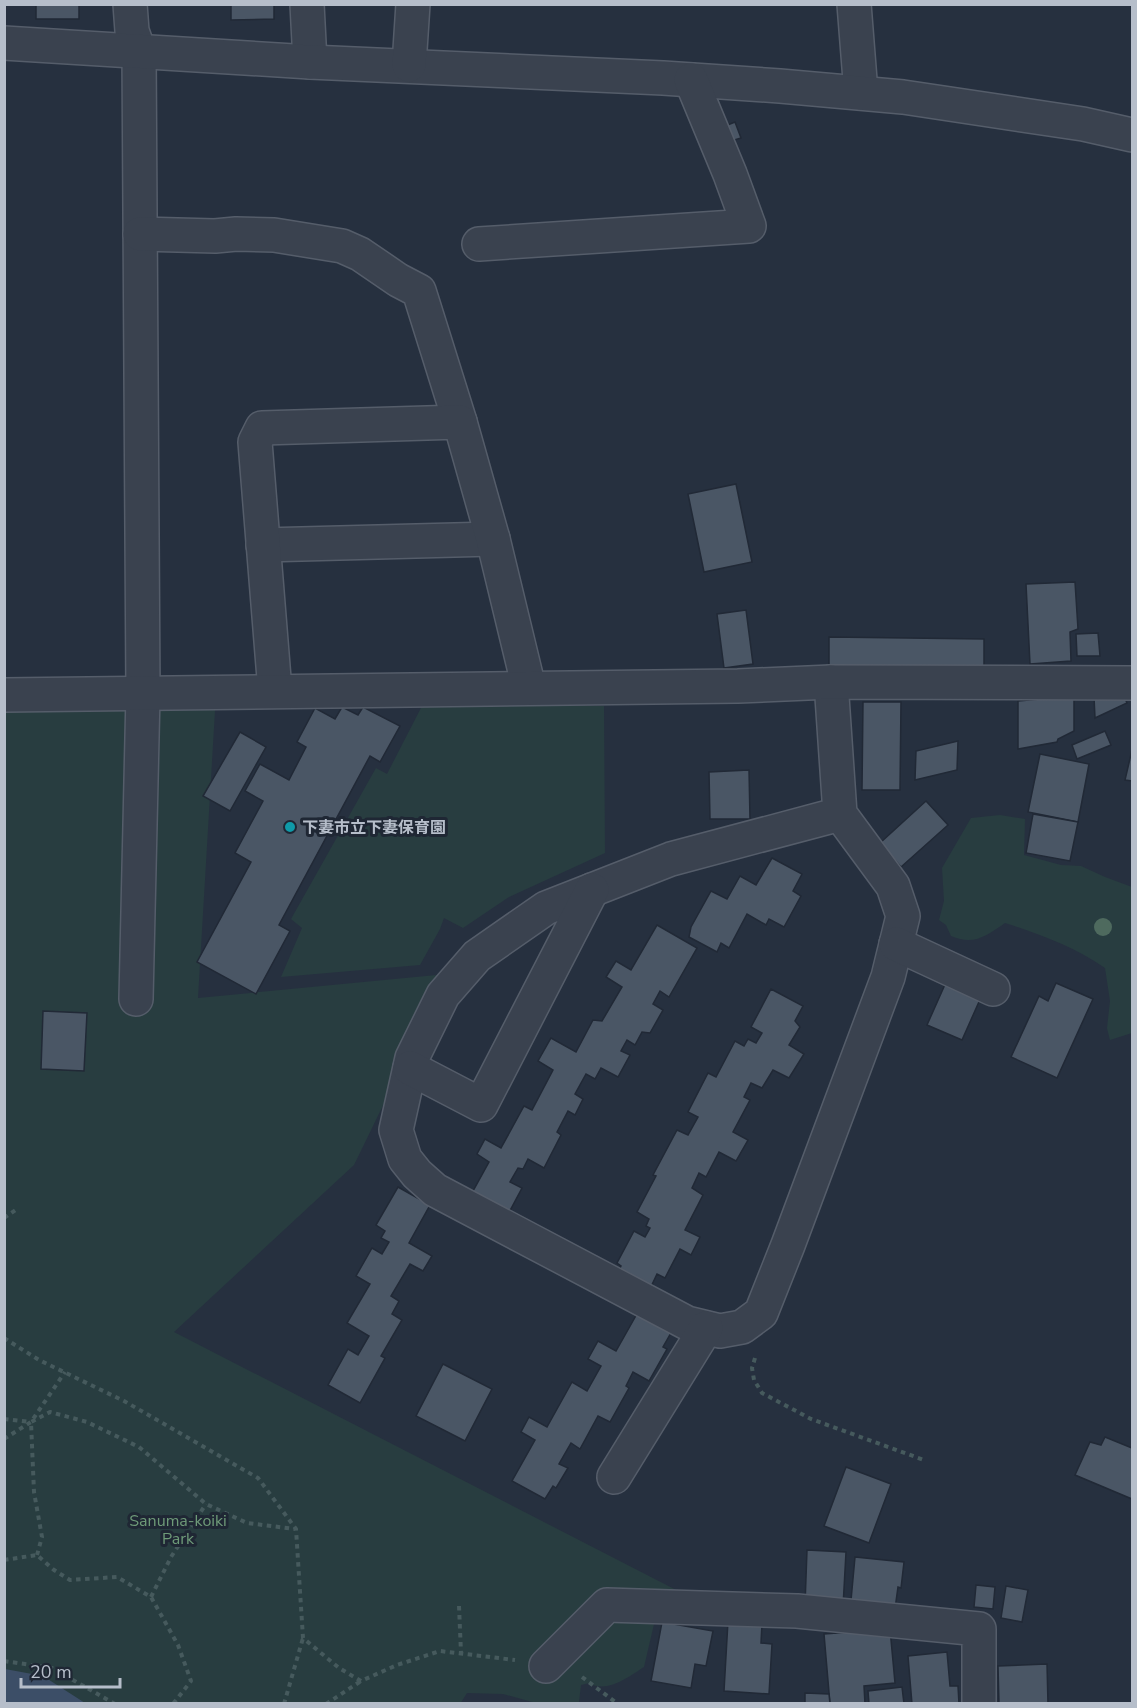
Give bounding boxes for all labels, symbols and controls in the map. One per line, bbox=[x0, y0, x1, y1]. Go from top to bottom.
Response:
place label: 下妻市立下妻保育園 bbox=[302, 817, 446, 839]
marker: 下妻市立下妻保育園 bbox=[283, 820, 297, 834]
park label: Sanuma-koiki Park bbox=[129, 1510, 227, 1550]
scale bar bbox=[21, 1651, 120, 1689]
text: 20 m bbox=[30, 1660, 72, 1684]

